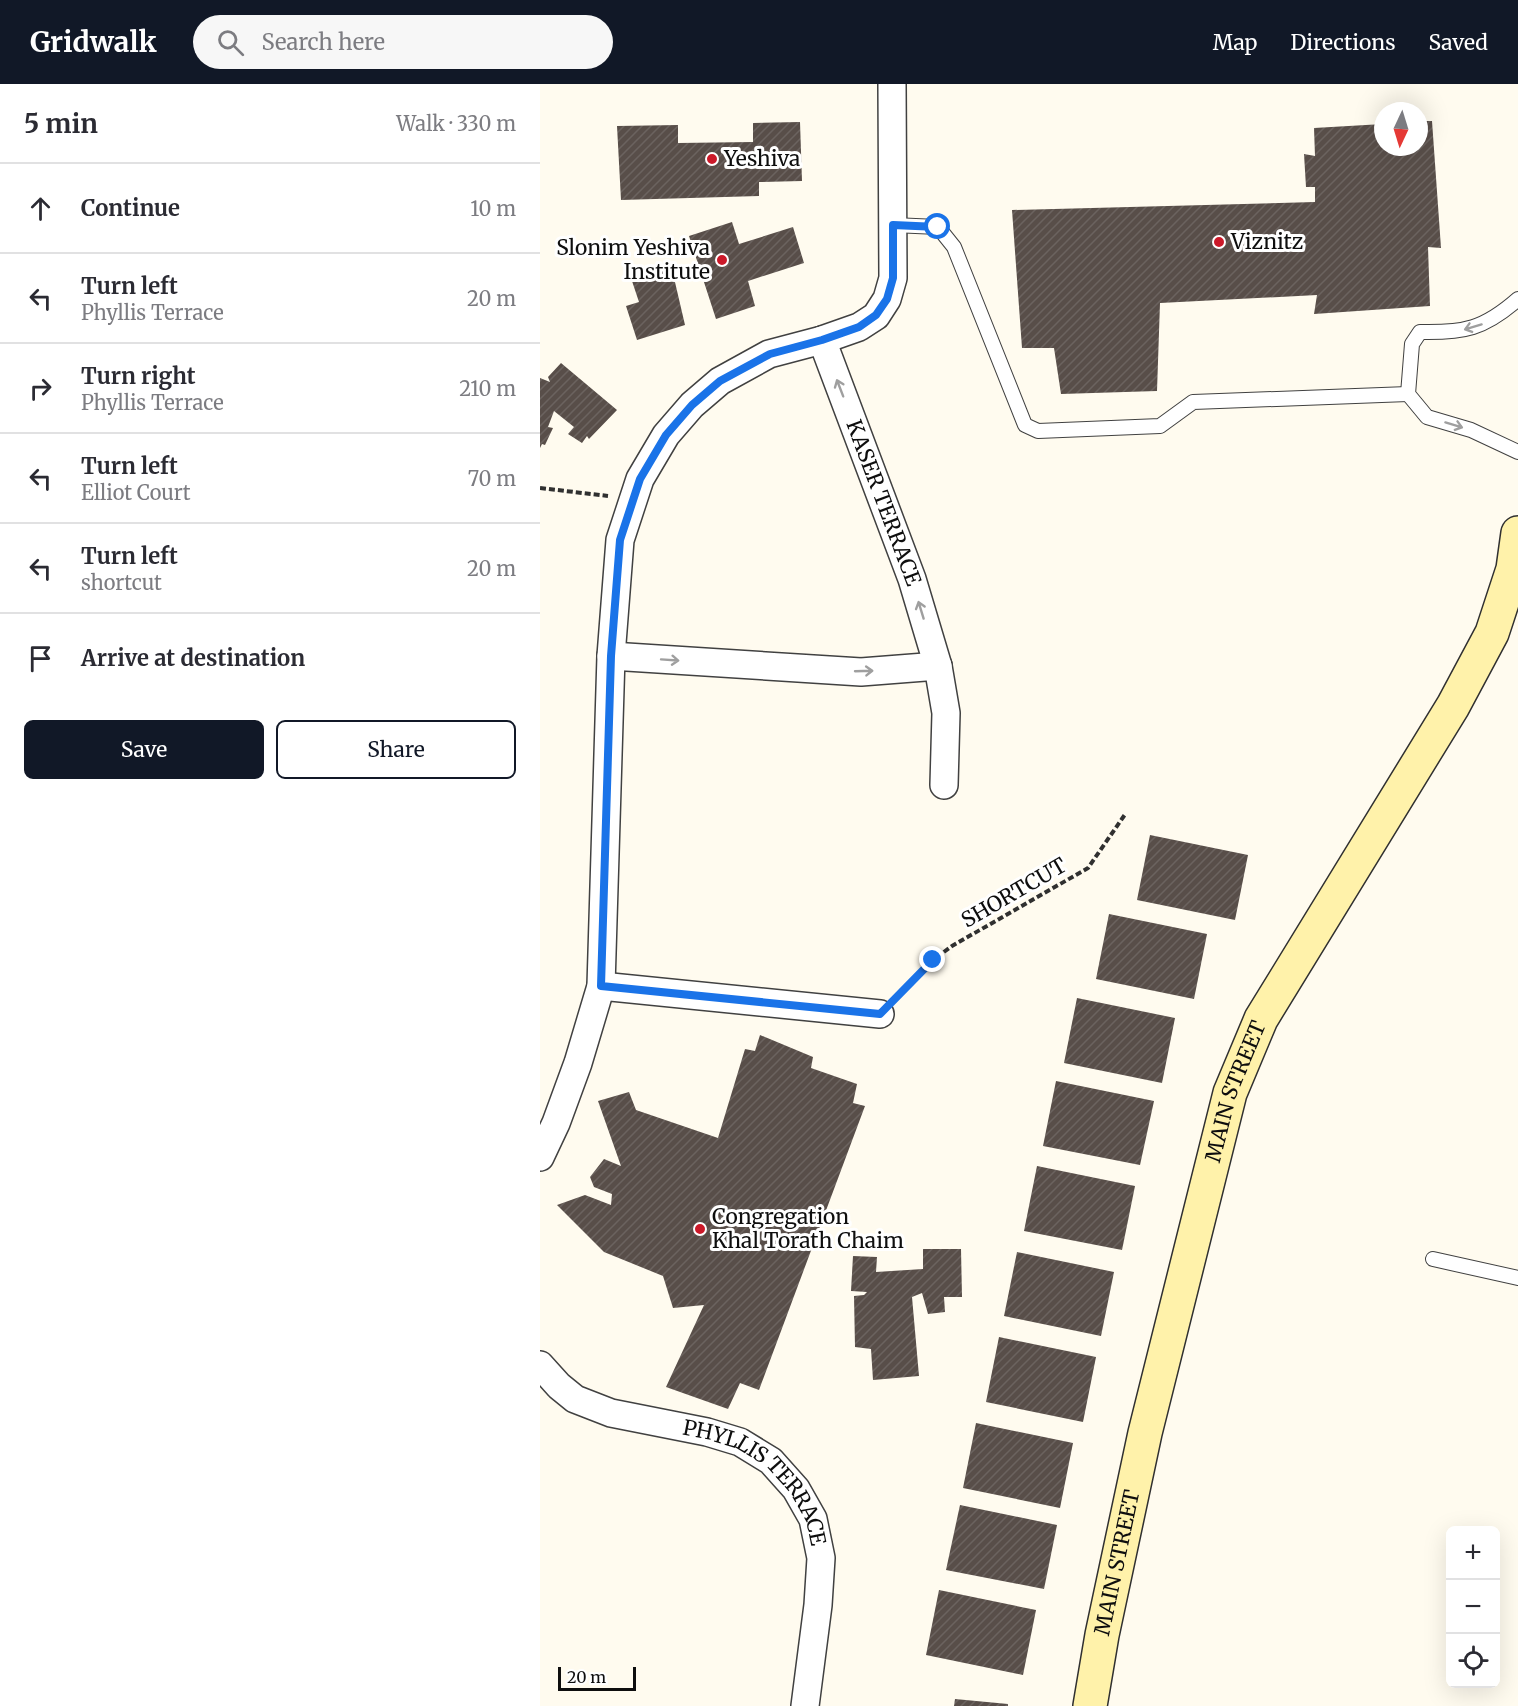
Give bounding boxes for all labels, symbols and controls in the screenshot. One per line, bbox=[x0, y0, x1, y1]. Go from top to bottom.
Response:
search box bbox=[193, 15, 613, 69]
text: Gridwalk bbox=[30, 24, 157, 60]
icon: search bbox=[214, 26, 247, 59]
text: Search here bbox=[262, 28, 385, 56]
text: Map bbox=[1213, 29, 1257, 56]
text: Directions bbox=[1290, 29, 1395, 56]
text: Saved bbox=[1428, 29, 1488, 56]
north arrow bbox=[1374, 102, 1428, 156]
text: 5 min bbox=[24, 107, 98, 140]
text: Walk · 330 m bbox=[396, 111, 516, 136]
place label: Yeshiva bbox=[723, 145, 800, 172]
marker: Yeshiva bbox=[705, 152, 719, 166]
icon: ahead bbox=[24, 192, 57, 225]
text: Continue bbox=[81, 194, 180, 222]
text: 10 m bbox=[470, 196, 516, 221]
route start bbox=[924, 213, 950, 239]
place label: Viznitz bbox=[1230, 228, 1303, 255]
place label: Slonim Yeshiva Institute bbox=[556, 234, 710, 285]
marker: Viznitz bbox=[1212, 235, 1226, 249]
marker: Slonim Yeshiva Institute bbox=[715, 253, 729, 267]
text: Turn left bbox=[81, 272, 178, 300]
icon: left bbox=[24, 282, 57, 315]
text: 20 m bbox=[467, 286, 516, 311]
text: Phyllis Terrace bbox=[81, 300, 224, 325]
one-way arrow bbox=[1464, 322, 1483, 333]
text: Turn right bbox=[81, 362, 195, 390]
icon: right bbox=[24, 372, 57, 405]
text: 210 m bbox=[459, 376, 516, 401]
one-way arrow bbox=[834, 379, 845, 397]
text: Phyllis Terrace bbox=[81, 390, 224, 415]
street label: KASER TERRACE bbox=[840, 416, 928, 590]
one-way arrow bbox=[1445, 420, 1464, 431]
text: Turn left bbox=[81, 452, 178, 480]
icon: left bbox=[24, 462, 57, 495]
text: 70 m bbox=[468, 466, 516, 491]
text: Elliot Court bbox=[81, 480, 191, 505]
text: Turn left bbox=[81, 542, 178, 570]
icon: left bbox=[24, 552, 57, 585]
text: 20 m bbox=[467, 556, 516, 581]
text: shortcut bbox=[81, 570, 162, 595]
one-way arrow bbox=[915, 601, 926, 620]
icon: arrive bbox=[24, 642, 57, 675]
text: Arrive at destination bbox=[81, 644, 305, 672]
one-way arrow bbox=[659, 655, 679, 666]
one-way arrow bbox=[854, 666, 874, 677]
button: Save bbox=[24, 720, 264, 779]
button: Share bbox=[276, 720, 516, 779]
street label: SHORTCUT bbox=[956, 851, 1072, 934]
route end bbox=[919, 946, 945, 972]
street label: MAIN STREET bbox=[1199, 1016, 1272, 1165]
place label: Congregation Khal Torath Chaim bbox=[712, 1203, 904, 1254]
marker: Congregation Khal Torath Chaim bbox=[693, 1222, 707, 1236]
street label: PHYLLIS TERRACE bbox=[681, 1414, 832, 1548]
street label: MAIN STREET bbox=[1088, 1487, 1146, 1638]
map controls bbox=[1446, 1526, 1500, 1688]
button: + bbox=[1446, 1526, 1500, 1580]
button: − bbox=[1446, 1580, 1500, 1634]
button: locate bbox=[1446, 1634, 1500, 1688]
scale bar bbox=[558, 1664, 636, 1692]
text: 20 m bbox=[567, 1667, 606, 1687]

